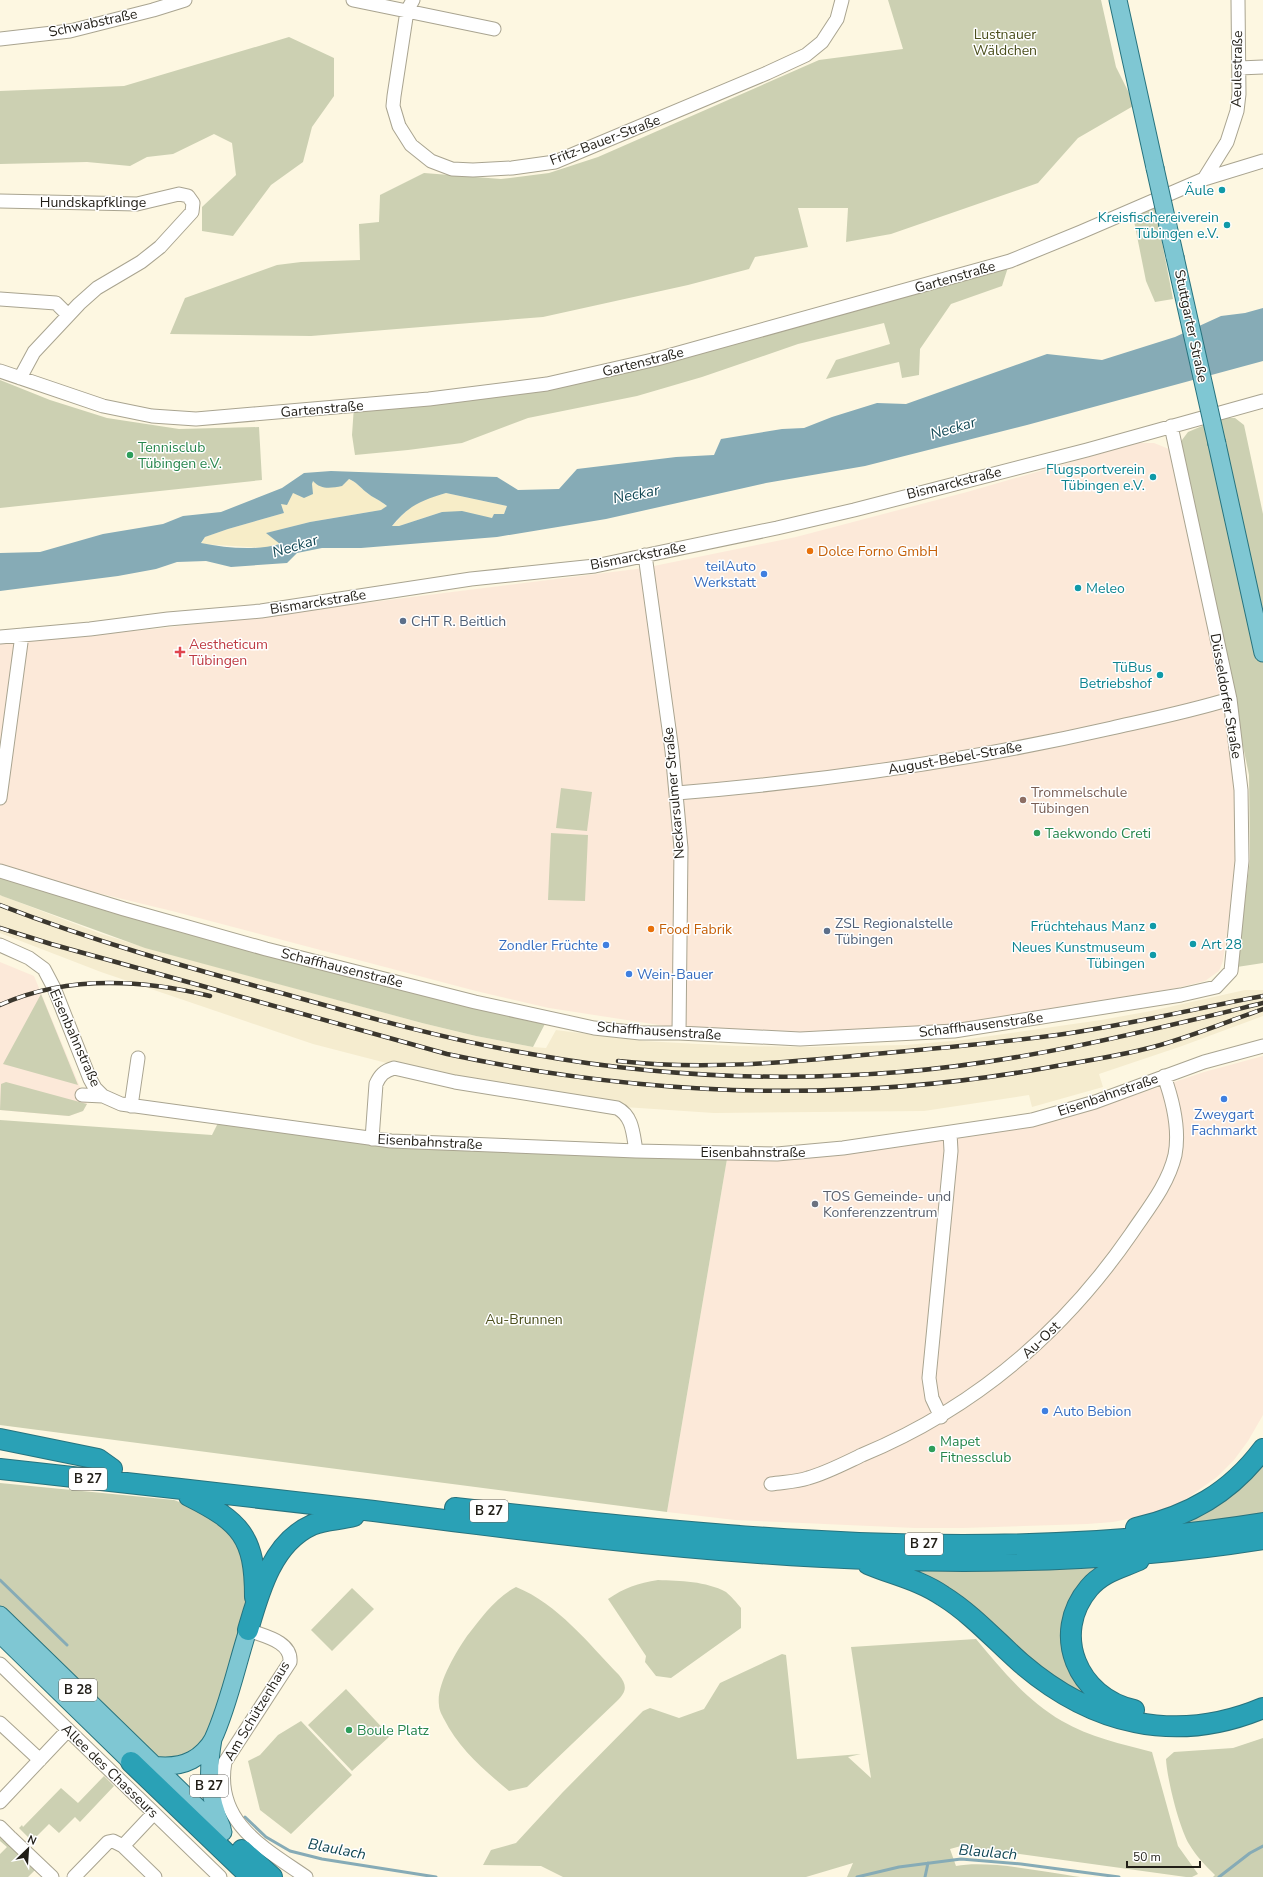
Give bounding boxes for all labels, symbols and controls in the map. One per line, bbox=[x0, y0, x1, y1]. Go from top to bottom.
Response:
street label: Schwabstraße bbox=[47, 4, 139, 42]
park label: Lustnauer Wäldchen bbox=[973, 25, 1037, 60]
street label: Aeulestraße bbox=[1227, 30, 1247, 108]
street label: Fritz-Bauer-Straße bbox=[547, 110, 663, 170]
place label: Äule bbox=[1184, 181, 1214, 200]
marker: Äule bbox=[1217, 185, 1227, 195]
street label: Hundskapfklinge bbox=[40, 193, 146, 212]
place label: Kreisfischereiverein Tübingen e.V. bbox=[1098, 208, 1219, 243]
marker: Kreisfischereiverein Tübingen e.V. bbox=[1222, 220, 1232, 230]
street label: Gartenstraße bbox=[912, 256, 998, 298]
street label: Stuttgarter Straße bbox=[1170, 268, 1212, 384]
street label: Gartenstraße bbox=[600, 343, 686, 381]
street label: Gartenstraße bbox=[280, 396, 364, 422]
water label: Neckar bbox=[928, 412, 979, 444]
place label: Tennisclub Tübingen e.V. bbox=[138, 438, 222, 473]
marker: Tennisclub Tübingen e.V. bbox=[125, 450, 135, 460]
place label: Flugsportverein Tübingen e.V. bbox=[1046, 460, 1145, 495]
street label: Bismarckstraße bbox=[905, 462, 1003, 504]
marker: Flugsportverein Tübingen e.V. bbox=[1148, 472, 1158, 482]
water label: Neckar bbox=[611, 480, 661, 508]
water label: Neckar bbox=[270, 529, 321, 562]
street label: Bismarckstraße bbox=[589, 537, 687, 575]
place label: Dolce Forno GmbH bbox=[818, 542, 938, 561]
marker: Dolce Forno GmbH bbox=[805, 546, 815, 556]
place label: teilAuto Werkstatt bbox=[693, 557, 756, 592]
marker: teilAuto Werkstatt bbox=[759, 569, 769, 579]
place label: Meleo bbox=[1086, 579, 1125, 598]
marker: Meleo bbox=[1073, 583, 1083, 593]
street label: Bismarckstraße bbox=[269, 585, 367, 619]
place label: CHT R. Beitlich bbox=[411, 612, 506, 631]
marker: CHT R. Beitlich bbox=[398, 616, 408, 626]
street label: Düsseldorfer Straße bbox=[1206, 632, 1246, 760]
place label: Aestheticum Tübingen bbox=[189, 635, 268, 670]
marker: Aestheticum Tübingen bbox=[174, 646, 186, 658]
place label: TüBus Betriebshof bbox=[1079, 658, 1152, 693]
marker: TüBus Betriebshof bbox=[1155, 670, 1165, 680]
street label: Neckarsulmer Straße bbox=[659, 726, 689, 860]
street label: August-Bebel-Straße bbox=[887, 737, 1023, 779]
place label: Trommelschule Tübingen bbox=[1031, 783, 1127, 818]
marker: Trommelschule Tübingen bbox=[1018, 795, 1028, 805]
place label: Taekwondo Creti bbox=[1045, 824, 1151, 843]
marker: Taekwondo Creti bbox=[1032, 828, 1042, 838]
place label: ZSL Regionalstelle Tübingen bbox=[835, 914, 953, 949]
place label: Früchtehaus Manz bbox=[1031, 917, 1146, 936]
place label: Food Fabrik bbox=[659, 920, 733, 939]
marker: Früchtehaus Manz bbox=[1148, 921, 1158, 931]
marker: Food Fabrik bbox=[646, 924, 656, 934]
marker: ZSL Regionalstelle Tübingen bbox=[822, 926, 832, 936]
place label: Art 28 bbox=[1201, 935, 1242, 954]
place label: Zondler Früchte bbox=[499, 936, 598, 955]
place label: Neues Kunstmuseum Tübingen bbox=[1012, 938, 1145, 973]
marker: Art 28 bbox=[1188, 939, 1198, 949]
marker: Zondler Früchte bbox=[601, 940, 611, 950]
street label: Schaffhausenstraße bbox=[279, 944, 405, 992]
marker: Neues Kunstmuseum Tübingen bbox=[1148, 950, 1158, 960]
place label: Wein-Bauer bbox=[637, 965, 713, 984]
marker: Wein-Bauer bbox=[624, 969, 634, 979]
street label: Eisenbahnstraße bbox=[45, 986, 105, 1090]
street label: Schaffhausenstraße bbox=[918, 1008, 1044, 1042]
street label: Schaffhausenstraße bbox=[596, 1017, 722, 1045]
street label: Eisenbahnstraße bbox=[1055, 1069, 1161, 1121]
marker: Zweygart Fachmarkt bbox=[1219, 1094, 1229, 1104]
place label: Zweygart Fachmarkt bbox=[1191, 1105, 1257, 1140]
street label: Eisenbahnstraße bbox=[377, 1130, 483, 1154]
street label: Eisenbahnstraße bbox=[700, 1143, 806, 1162]
place label: TOS Gemeinde- und Konferenzzentrum bbox=[823, 1187, 951, 1222]
marker: TOS Gemeinde- und Konferenzzentrum bbox=[810, 1199, 820, 1209]
park label: Au-Brunnen bbox=[485, 1310, 563, 1329]
street label: Au-Ost bbox=[1018, 1317, 1064, 1363]
place label: Auto Bebion bbox=[1053, 1402, 1131, 1421]
marker: Auto Bebion bbox=[1040, 1406, 1050, 1416]
place label: Mapet Fitnessclub bbox=[940, 1432, 1011, 1467]
marker: Mapet Fitnessclub bbox=[927, 1444, 937, 1454]
road number: B 27 bbox=[69, 1468, 107, 1490]
road number: B 27 bbox=[470, 1500, 508, 1522]
road number: B 27 bbox=[905, 1533, 943, 1555]
street label: Am Schützenhaus bbox=[220, 1657, 294, 1764]
road number: B 28 bbox=[59, 1679, 97, 1701]
street label: Allee des Chasseurs bbox=[57, 1720, 163, 1823]
place label: Boule Platz bbox=[357, 1721, 430, 1740]
marker: Boule Platz bbox=[344, 1725, 354, 1735]
road number: B 27 bbox=[190, 1775, 228, 1797]
north arrow bbox=[8, 1829, 48, 1869]
text: N bbox=[25, 1832, 39, 1849]
water label: Blaulach bbox=[306, 1834, 368, 1864]
water label: Blaulach bbox=[958, 1839, 1018, 1865]
scale bar bbox=[1127, 1843, 1200, 1869]
text: 50 m bbox=[1133, 1849, 1161, 1865]

